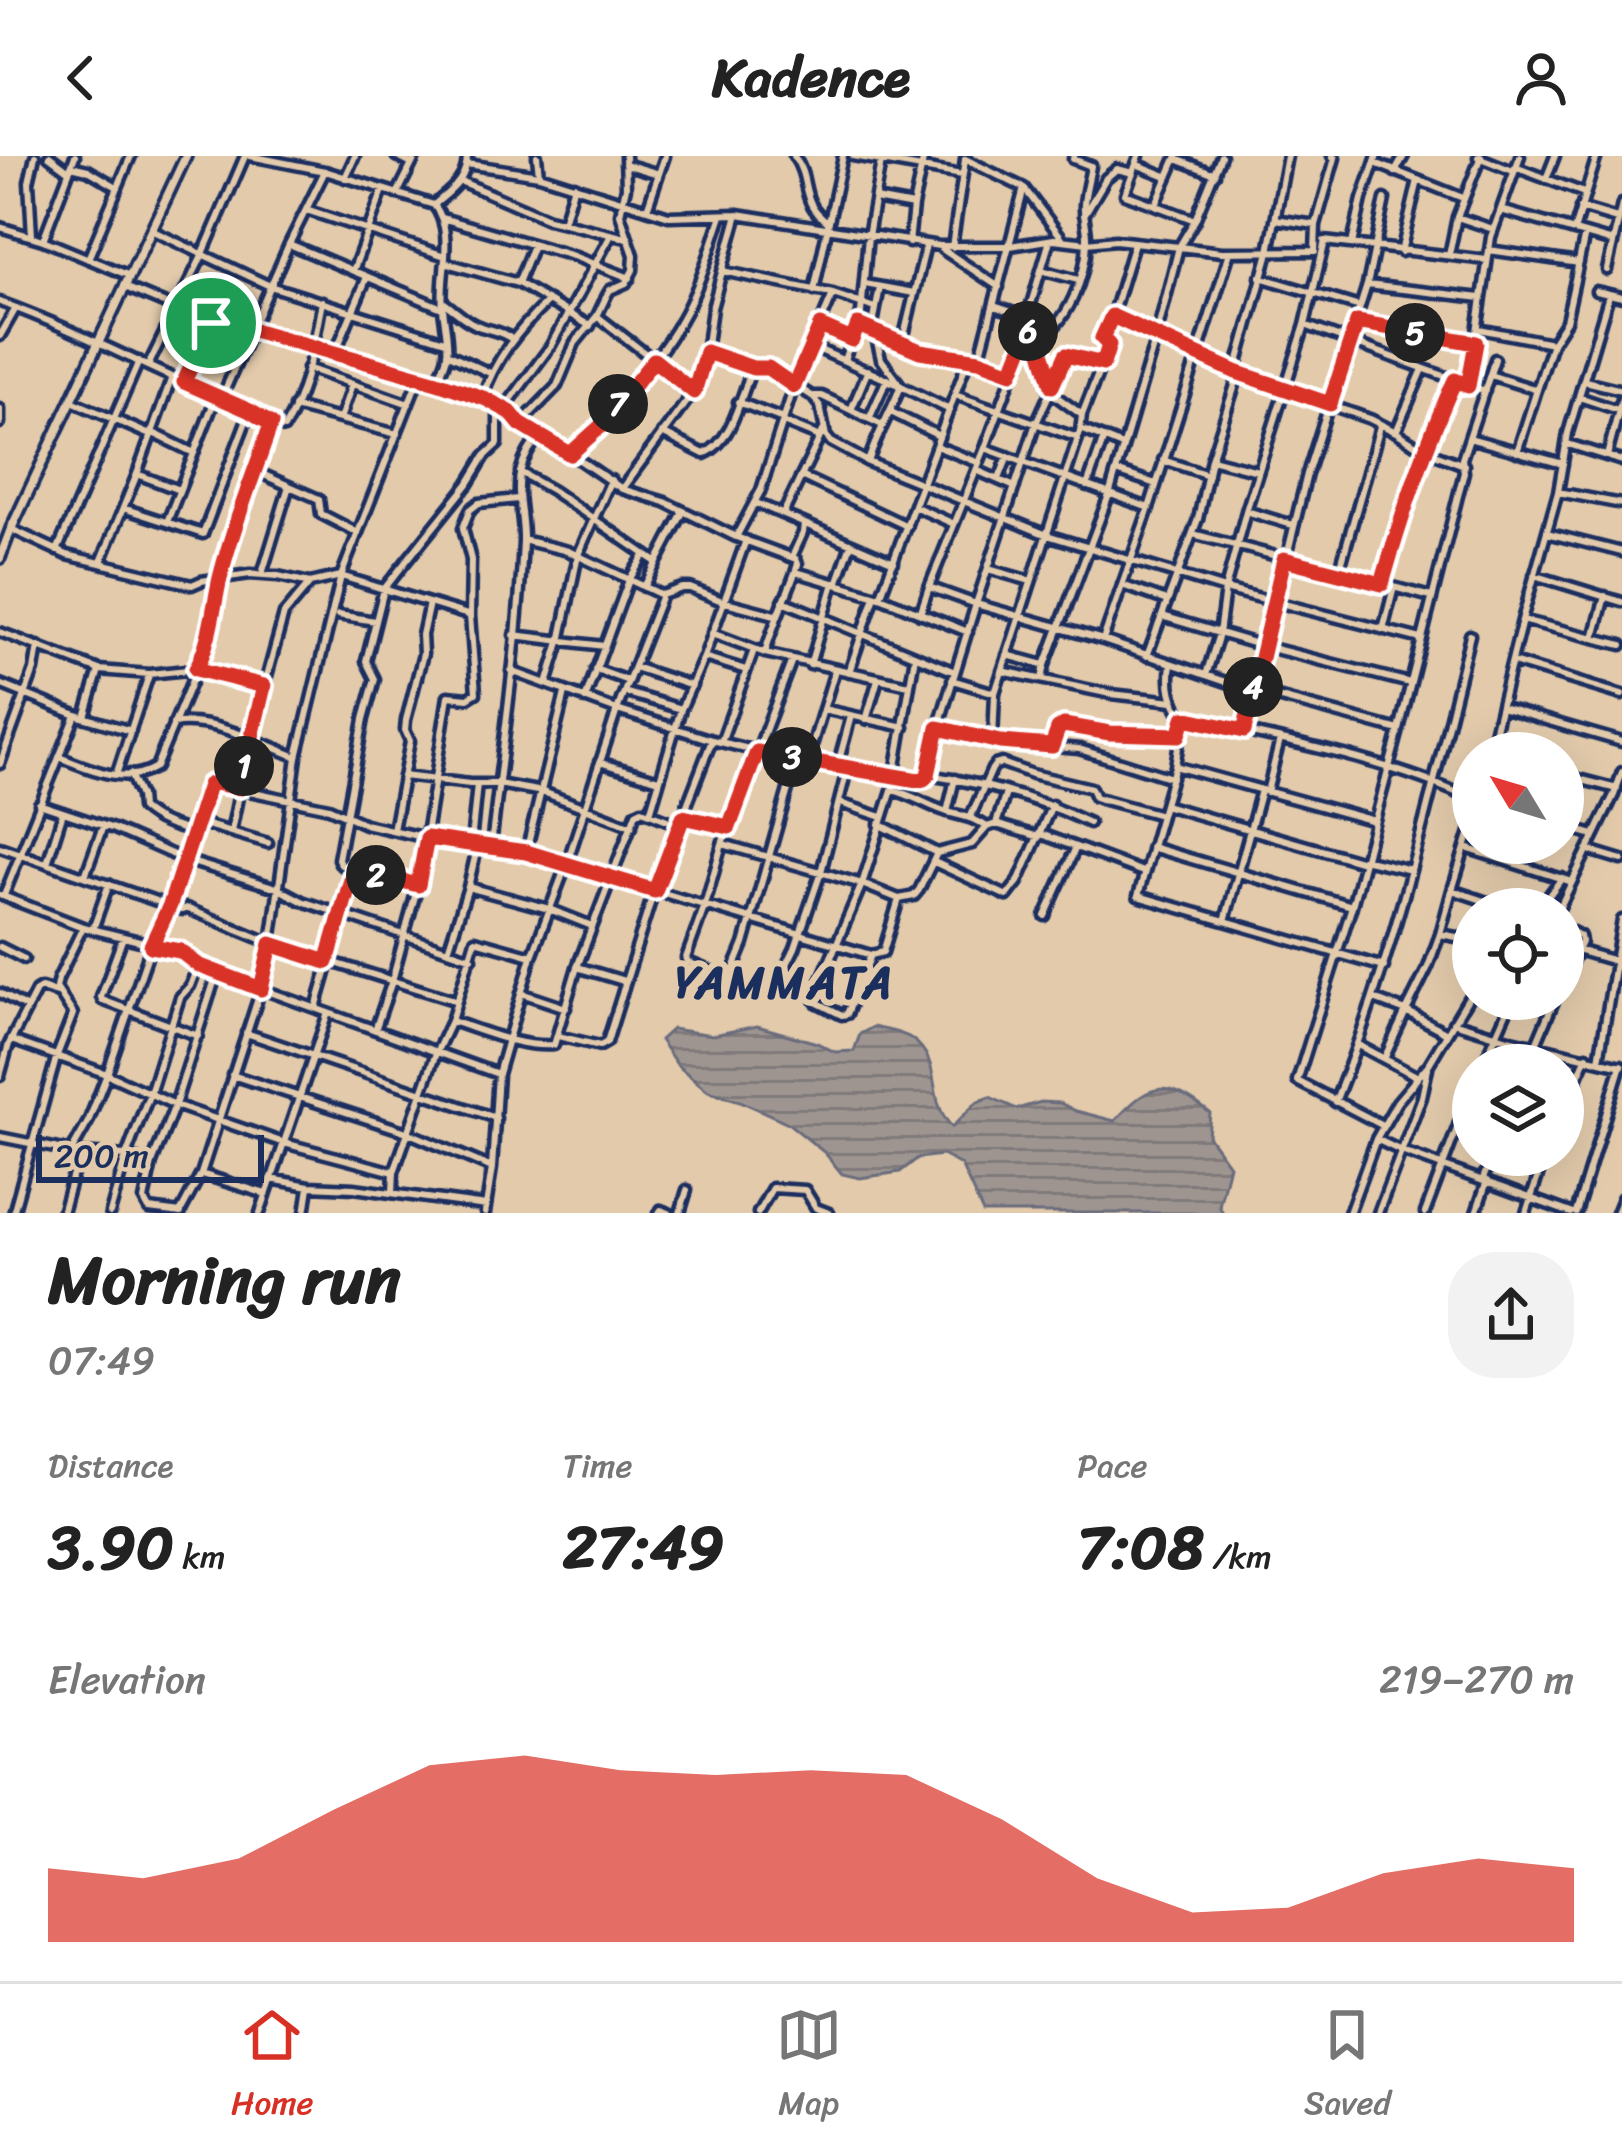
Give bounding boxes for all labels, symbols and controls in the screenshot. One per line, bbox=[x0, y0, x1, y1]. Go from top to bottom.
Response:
text: Kadence bbox=[712, 30, 910, 126]
icon: back bbox=[48, 45, 114, 111]
icon: person bbox=[1508, 45, 1574, 111]
pin bbox=[160, 272, 262, 374]
icon: arrive bbox=[178, 290, 244, 356]
pin: 6 bbox=[998, 301, 1058, 361]
text: 6 bbox=[1019, 302, 1037, 360]
pin: 5 bbox=[1385, 303, 1445, 363]
text: 5 bbox=[1405, 304, 1425, 362]
pin: 7 bbox=[588, 374, 648, 434]
text: 7 bbox=[609, 375, 627, 433]
pin: 4 bbox=[1223, 657, 1283, 717]
text: 4 bbox=[1243, 658, 1263, 716]
pin: 3 bbox=[762, 727, 822, 787]
text: 3 bbox=[783, 728, 801, 786]
north arrow bbox=[1452, 732, 1584, 864]
map controls bbox=[1452, 732, 1584, 1176]
pin: 1 bbox=[214, 736, 274, 796]
text: 1 bbox=[237, 737, 251, 795]
pin: 2 bbox=[346, 845, 406, 905]
text: 2 bbox=[366, 846, 386, 904]
button: locate bbox=[1452, 888, 1584, 1020]
district label: YAMMATA bbox=[675, 943, 895, 1023]
button: layers bbox=[1452, 1044, 1584, 1176]
text: 200 m bbox=[54, 1127, 149, 1185]
scale bar bbox=[36, 1129, 264, 1182]
text: Morning run bbox=[48, 1222, 401, 1339]
button: share bbox=[1448, 1252, 1574, 1378]
text: 07:49 bbox=[48, 1326, 155, 1395]
text: Distance bbox=[48, 1437, 173, 1495]
text: Time bbox=[563, 1437, 632, 1495]
text: Pace bbox=[1077, 1437, 1147, 1495]
text: 3.90 bbox=[48, 1495, 174, 1601]
text: 27:49 bbox=[563, 1495, 724, 1601]
text: 7:08 bbox=[1077, 1495, 1204, 1601]
text: km bbox=[174, 1528, 225, 1586]
text: /km bbox=[1204, 1528, 1272, 1586]
text: Elevation bbox=[48, 1645, 206, 1714]
text: 219–270 m bbox=[1379, 1645, 1574, 1714]
tab: Home bbox=[231, 2002, 314, 2132]
tab: Map bbox=[776, 2002, 842, 2132]
tab: Saved bbox=[1304, 2002, 1391, 2132]

